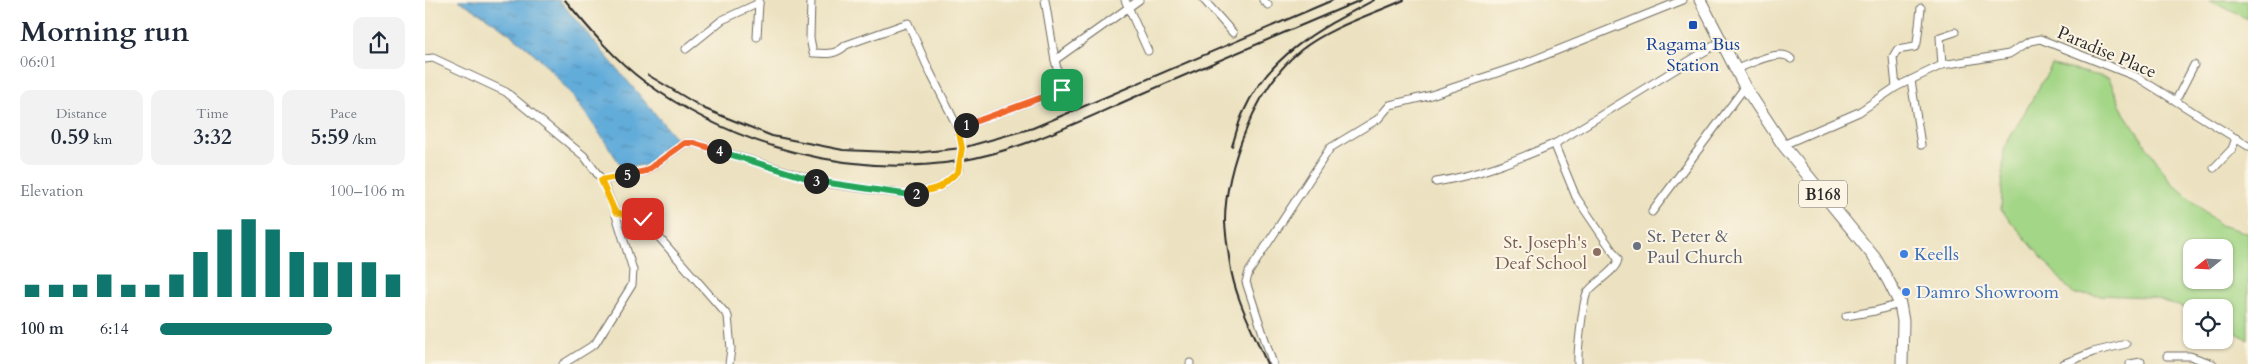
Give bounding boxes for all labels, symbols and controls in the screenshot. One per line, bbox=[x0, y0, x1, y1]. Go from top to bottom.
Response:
text: Morning run bbox=[20, 13, 189, 51]
button: share bbox=[353, 17, 405, 69]
marker: Ragama Bus Station bbox=[1687, 19, 1699, 31]
street label: Paradise Place bbox=[2053, 20, 2160, 85]
place label: Ragama Bus Station bbox=[1646, 32, 1740, 78]
text: 06:01 bbox=[20, 51, 57, 73]
pin bbox=[1041, 69, 1083, 111]
icon: arrive bbox=[1048, 76, 1076, 104]
text: Distance bbox=[56, 104, 107, 123]
text: Time bbox=[196, 104, 229, 123]
text: Pace bbox=[330, 104, 357, 123]
pin: 1 bbox=[953, 112, 979, 138]
text: 1 bbox=[963, 116, 970, 135]
text: 0.59 bbox=[51, 123, 89, 152]
text: 3:32 bbox=[193, 123, 232, 152]
text: 5:59 bbox=[310, 123, 349, 152]
text: km bbox=[89, 130, 112, 149]
text: /km bbox=[349, 130, 377, 149]
pin: 4 bbox=[707, 138, 731, 164]
text: 4 bbox=[716, 142, 723, 161]
pin: 5 bbox=[615, 162, 639, 188]
text: 5 bbox=[624, 166, 631, 185]
pin: 3 bbox=[803, 168, 829, 194]
text: 3 bbox=[813, 172, 820, 191]
text: Elevation bbox=[20, 180, 84, 202]
text: 100–106 m bbox=[329, 180, 405, 202]
road number: B168 bbox=[1799, 180, 1847, 208]
pin: 2 bbox=[903, 182, 929, 206]
text: 2 bbox=[913, 185, 920, 204]
pin bbox=[622, 198, 664, 240]
icon: check bbox=[629, 205, 657, 233]
place label: St. Peter & Paul Church bbox=[1647, 224, 1743, 270]
place label: St. Joseph's Deaf School bbox=[1495, 230, 1587, 276]
north arrow bbox=[2183, 239, 2233, 289]
map controls bbox=[2183, 239, 2233, 349]
marker: St. Peter & Paul Church bbox=[1631, 240, 1643, 252]
place label: Keells bbox=[1914, 242, 1959, 267]
marker: St. Joseph's Deaf School bbox=[1591, 246, 1603, 258]
marker: Keells bbox=[1898, 248, 1910, 260]
place label: Damro Showroom bbox=[1916, 280, 2060, 305]
marker: Damro Showroom bbox=[1900, 286, 1912, 298]
button: locate bbox=[2183, 299, 2233, 349]
text: 100 m bbox=[20, 318, 64, 340]
text: 6:14 bbox=[100, 318, 129, 340]

